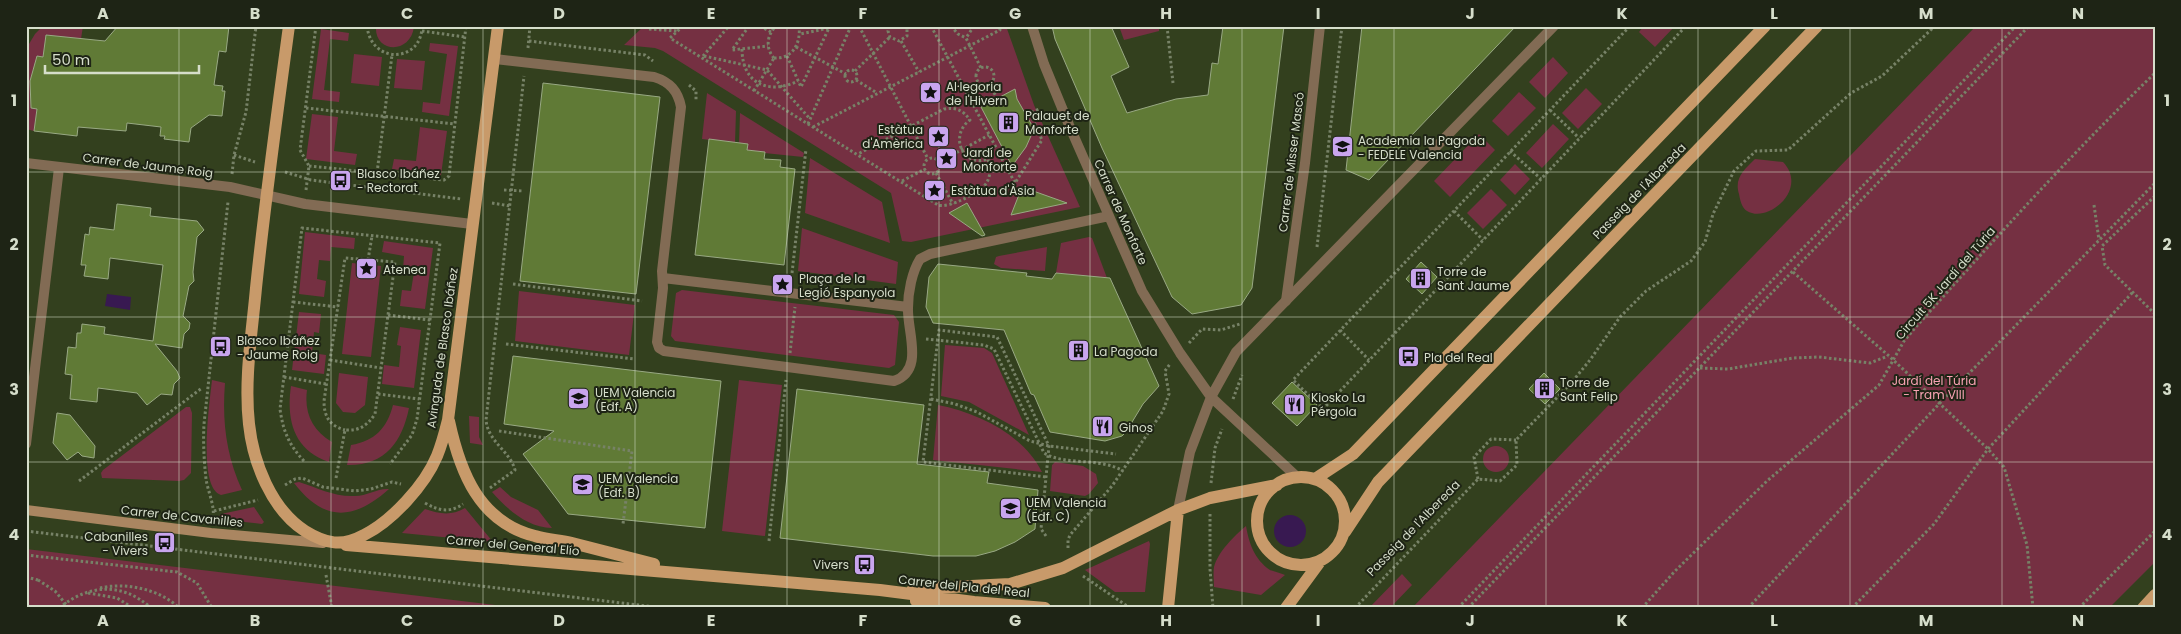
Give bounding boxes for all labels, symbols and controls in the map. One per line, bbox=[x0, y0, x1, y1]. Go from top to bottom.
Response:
text: A bbox=[97, 2, 109, 25]
text: B bbox=[250, 2, 260, 25]
text: C bbox=[401, 2, 413, 25]
text: D bbox=[553, 2, 565, 25]
text: E bbox=[707, 2, 715, 25]
text: F bbox=[859, 2, 868, 25]
text: G bbox=[1009, 2, 1021, 25]
text: H bbox=[1160, 2, 1172, 25]
text: I bbox=[1316, 2, 1320, 25]
text: J bbox=[1465, 2, 1475, 25]
text: K bbox=[1616, 2, 1628, 25]
text: L bbox=[1770, 2, 1778, 25]
text: M bbox=[1919, 2, 1933, 25]
text: N bbox=[2072, 2, 2084, 25]
scale bar bbox=[45, 42, 199, 74]
text: 50 m bbox=[52, 49, 90, 70]
place label: Al·legoria de l'Hivern bbox=[946, 78, 1007, 109]
place icon: Al·legoria de l'Hivern bbox=[918, 81, 942, 105]
text: 1 bbox=[11, 89, 17, 112]
text: 1 bbox=[2164, 89, 2170, 112]
street label: Carrer de Misser Mascó bbox=[1274, 91, 1308, 233]
place label: Palauet de Monforte bbox=[1025, 107, 1089, 138]
building icon: Palauet de Monforte bbox=[997, 110, 1021, 134]
place label: Estàtua d'Amèrica bbox=[862, 121, 923, 152]
place icon: Estàtua d'Amèrica bbox=[927, 124, 951, 148]
place label: Academia la Pagoda - FEDELE Valencia bbox=[1358, 132, 1485, 163]
school or university icon: Academia la Pagoda - FEDELE Valencia bbox=[1330, 135, 1354, 159]
street label: Passeig de l'Albereda bbox=[1589, 139, 1689, 243]
place label: Jardí de Monforte bbox=[963, 144, 1017, 175]
place icon: Jardí de Monforte bbox=[935, 147, 959, 171]
street label: Carrer de Jaume Roig bbox=[82, 149, 214, 181]
street label: Carrer de Monforte bbox=[1090, 157, 1152, 267]
place label: Blasco Ibáñez - Rectorat bbox=[357, 165, 440, 196]
bus stop icon: Blasco Ibáñez - Rectorat bbox=[329, 168, 353, 192]
place icon: Estàtua d'Àsia bbox=[923, 178, 947, 202]
place label: Estàtua d'Àsia bbox=[951, 182, 1035, 199]
street label: Circuit 5K Jardí del Túria bbox=[1891, 223, 1999, 343]
text: 2 bbox=[9, 233, 19, 256]
text: 2 bbox=[2162, 233, 2172, 256]
place icon: Atenea bbox=[355, 257, 379, 281]
place label: Atenea bbox=[383, 261, 426, 278]
place label: Torre de Sant Jaume bbox=[1437, 263, 1509, 294]
building icon: Torre de Sant Jaume bbox=[1409, 266, 1433, 290]
street label: Avinguda de Blasco Ibáñez bbox=[422, 267, 462, 429]
place label: Plaça de la Legió Espanyola bbox=[799, 270, 895, 301]
place icon: Plaça de la Legió Espanyola bbox=[771, 273, 795, 297]
place label: Blasco Ibáñez - Jaume Roig bbox=[237, 332, 320, 363]
bus stop icon: Blasco Ibáñez - Jaume Roig bbox=[209, 335, 233, 359]
building icon: La Pagoda bbox=[1066, 339, 1090, 363]
place label: La Pagoda bbox=[1094, 343, 1158, 360]
bus stop icon: Pla del Real bbox=[1396, 345, 1420, 369]
place label: Pla del Real bbox=[1424, 349, 1493, 366]
park label: Jardí del Túria - Tram VIII bbox=[1892, 372, 1976, 403]
place label: Torre de Sant Felip bbox=[1560, 374, 1618, 405]
building icon: Torre de Sant Felip bbox=[1532, 377, 1556, 401]
text: 3 bbox=[9, 378, 19, 401]
text: 3 bbox=[2162, 378, 2172, 401]
place label: UEM Valencia (Edf. A) bbox=[595, 384, 675, 415]
school or university icon: UEM Valencia (Edf. A) bbox=[567, 387, 591, 411]
place label: Kiosko La Pérgola bbox=[1311, 389, 1365, 420]
restaurant icon: Kiosko La Pérgola bbox=[1283, 392, 1307, 416]
restaurant icon: Ginos bbox=[1091, 415, 1115, 439]
place label: Ginos bbox=[1119, 419, 1153, 436]
place label: UEM Valencia (Edf. B) bbox=[598, 470, 678, 501]
school or university icon: UEM Valencia (Edf. B) bbox=[570, 473, 594, 497]
street label: Passeig de l'Albereda bbox=[1363, 476, 1463, 580]
place label: UEM Valencia (Edf. C) bbox=[1026, 494, 1106, 525]
school or university icon: UEM Valencia (Edf. C) bbox=[998, 497, 1022, 521]
street label: Carrer de Cavanilles bbox=[120, 501, 244, 531]
text: 4 bbox=[9, 523, 20, 546]
text: 4 bbox=[2162, 523, 2173, 546]
place label: Cabanilles - Vivers bbox=[84, 528, 148, 559]
bus stop icon: Cabanilles - Vivers bbox=[152, 531, 176, 555]
street label: Carrer del General Elío bbox=[446, 531, 581, 559]
bus stop icon: Vivers bbox=[853, 552, 877, 576]
place label: Vivers bbox=[813, 556, 849, 573]
street label: Carrer del Pla del Real bbox=[898, 571, 1031, 601]
text: A bbox=[97, 609, 109, 632]
text: B bbox=[250, 609, 260, 632]
text: C bbox=[401, 609, 413, 632]
text: D bbox=[553, 609, 565, 632]
text: E bbox=[707, 609, 715, 632]
text: F bbox=[859, 609, 868, 632]
text: G bbox=[1009, 609, 1021, 632]
text: H bbox=[1160, 609, 1172, 632]
text: I bbox=[1316, 609, 1320, 632]
text: J bbox=[1465, 609, 1475, 632]
text: K bbox=[1616, 609, 1628, 632]
text: L bbox=[1770, 609, 1778, 632]
text: M bbox=[1919, 609, 1933, 632]
text: N bbox=[2072, 609, 2084, 632]

